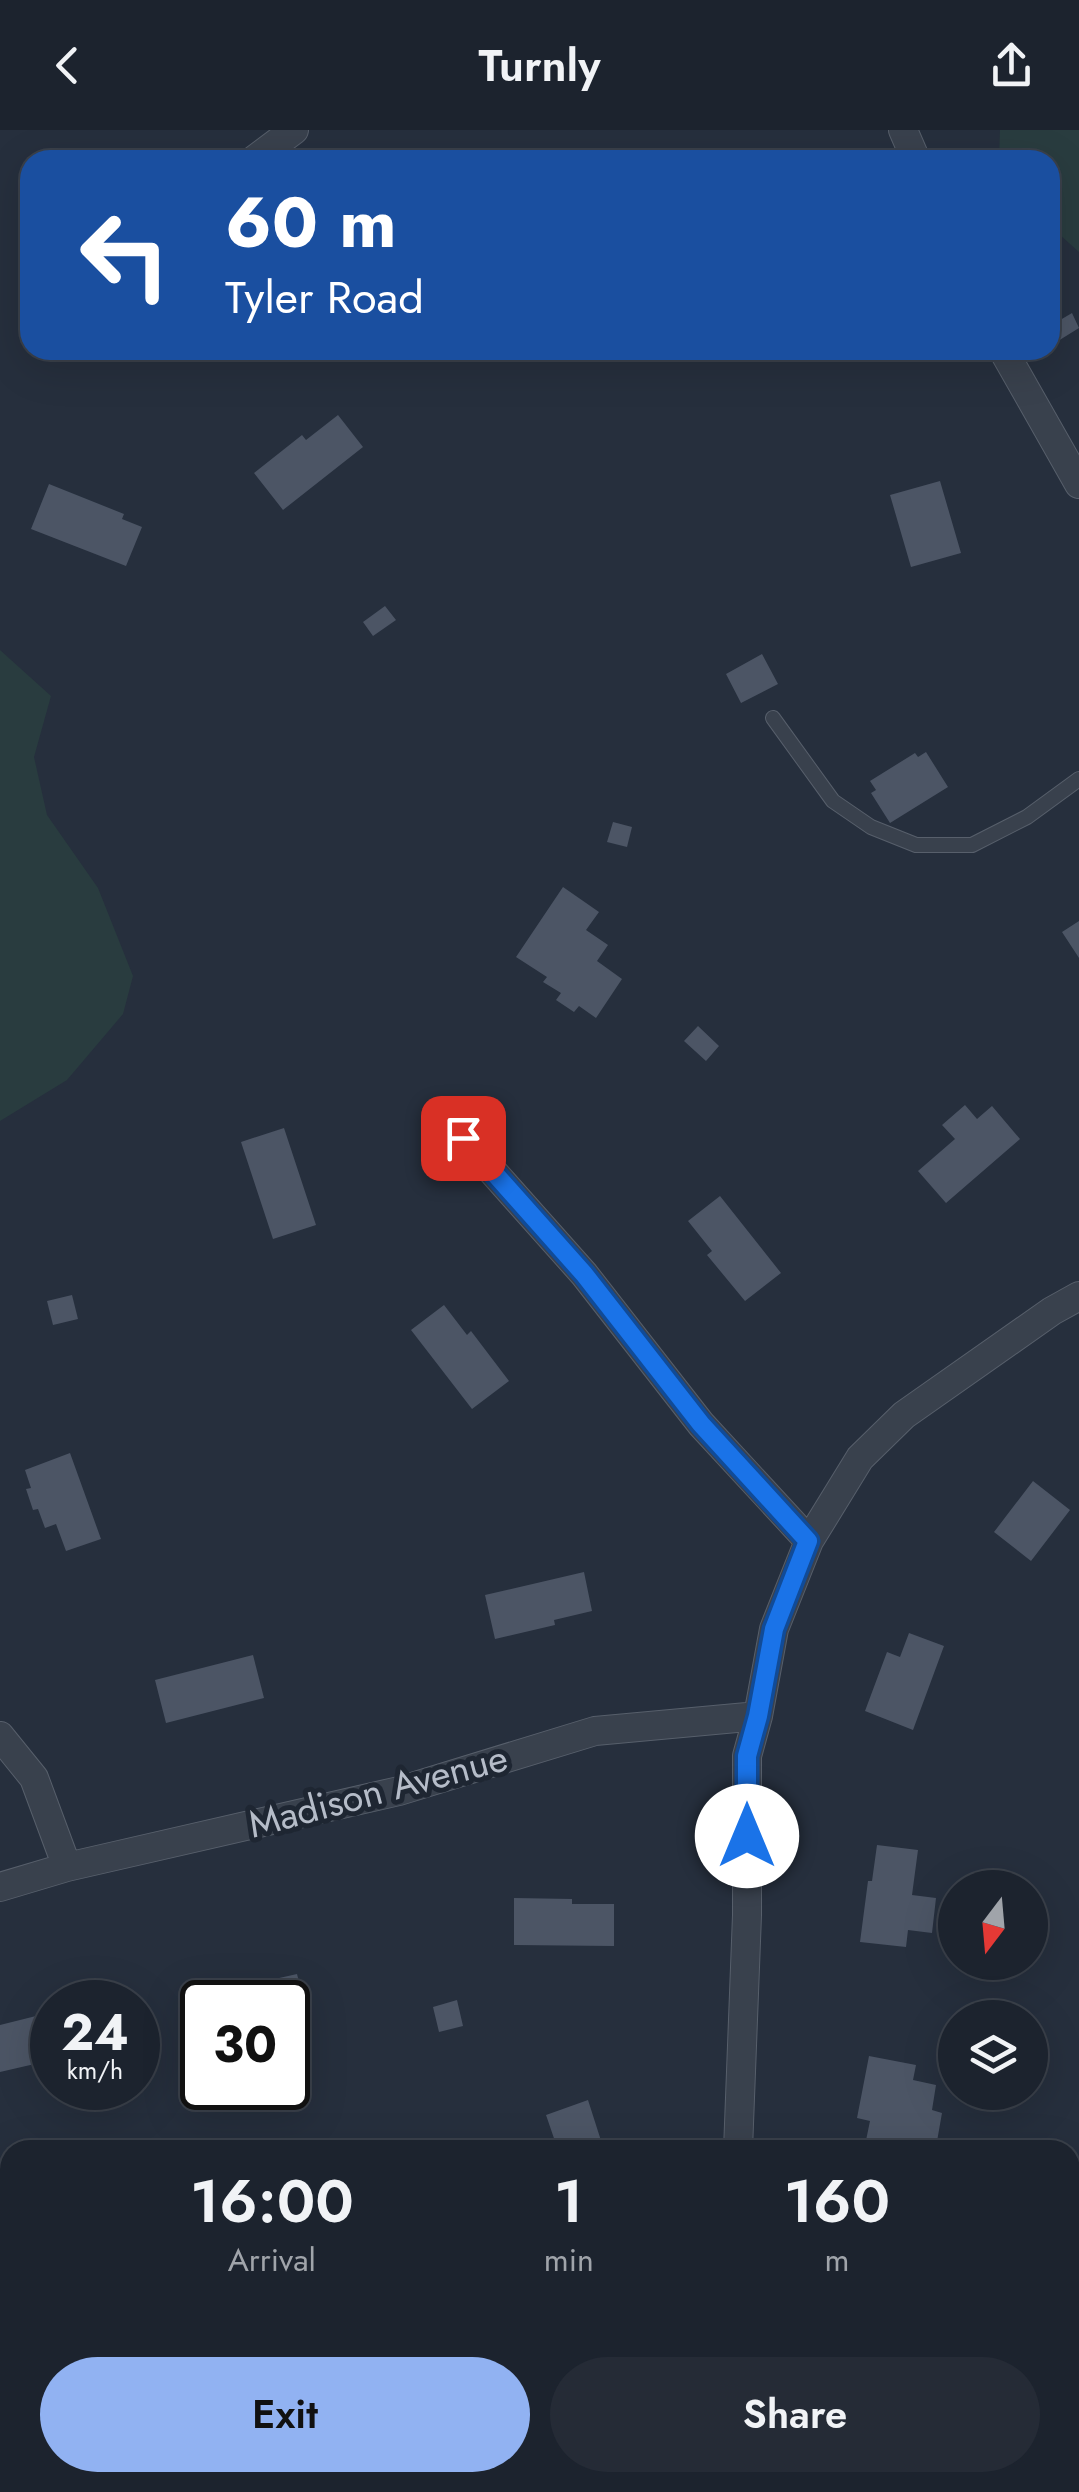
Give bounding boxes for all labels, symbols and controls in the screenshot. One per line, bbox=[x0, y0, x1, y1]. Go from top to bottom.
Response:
text: Turnly bbox=[478, 33, 601, 98]
icon: back bbox=[40, 38, 95, 93]
icon: share bbox=[984, 38, 1039, 93]
text: 60 m bbox=[225, 172, 397, 273]
icon: left bbox=[60, 190, 190, 320]
text: Tyler Road bbox=[225, 265, 424, 330]
pin bbox=[421, 1096, 506, 1181]
icon: arrive bbox=[436, 1111, 491, 1166]
street label: Madison Avenue bbox=[242, 1729, 514, 1852]
position arrow bbox=[695, 1784, 799, 1888]
north arrow bbox=[938, 1870, 1048, 1980]
map controls bbox=[938, 1870, 1048, 2110]
speed limit sign: 30 bbox=[180, 1980, 310, 2110]
text: 24 bbox=[61, 1996, 129, 2069]
button: layers bbox=[938, 2000, 1048, 2110]
text: km/h bbox=[67, 2052, 123, 2088]
text: 16:00 bbox=[190, 2158, 354, 2245]
text: 1 bbox=[554, 2158, 583, 2245]
text: 160 bbox=[784, 2158, 890, 2245]
text: Arrival bbox=[228, 2237, 316, 2283]
text: min bbox=[544, 2237, 594, 2283]
text: m bbox=[824, 2237, 849, 2283]
button: Exit bbox=[40, 2357, 530, 2472]
button: Share bbox=[550, 2357, 1040, 2472]

